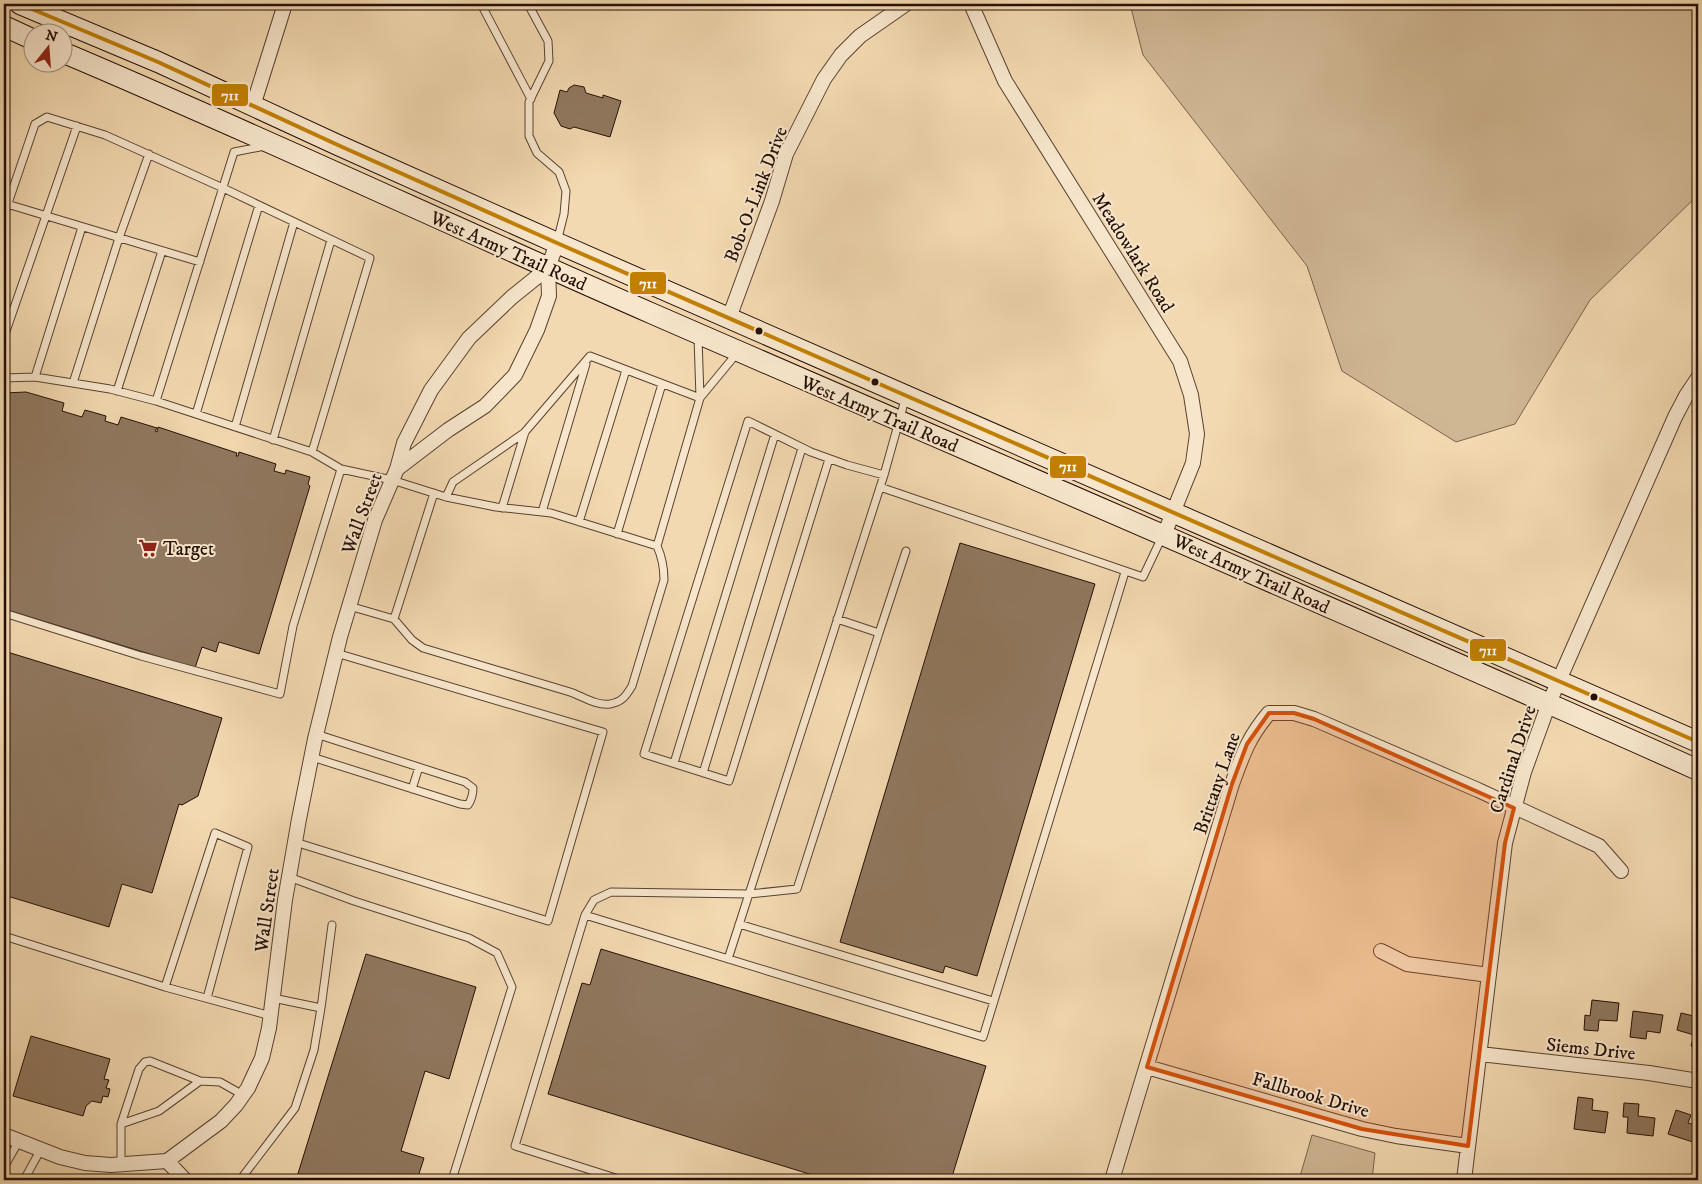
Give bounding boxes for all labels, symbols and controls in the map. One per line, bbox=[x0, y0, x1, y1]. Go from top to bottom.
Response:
north arrow bbox=[22, 22, 72, 72]
text: N bbox=[43, 26, 60, 47]
line badge: 711 bbox=[211, 83, 249, 107]
text: 711 bbox=[221, 87, 239, 105]
street label: Bob-O-Link Drive bbox=[720, 123, 793, 266]
street label: Meadowlark Road bbox=[1087, 189, 1179, 317]
street label: West Army Trail Road bbox=[426, 206, 591, 296]
line badge: 711 bbox=[629, 271, 667, 295]
text: 711 bbox=[639, 275, 657, 293]
unlabelled marker bbox=[754, 326, 764, 336]
street label: West Army Trail Road bbox=[796, 370, 962, 458]
unlabelled marker bbox=[870, 377, 880, 387]
line badge: 711 bbox=[1049, 455, 1087, 479]
text: 711 bbox=[1059, 458, 1077, 476]
street label: Wall Street bbox=[337, 470, 388, 558]
street label: West Army Trail Road bbox=[1169, 529, 1334, 619]
supermarket icon: Target bbox=[137, 537, 159, 559]
place label: Target bbox=[163, 538, 214, 561]
line badge: 711 bbox=[1469, 638, 1507, 662]
text: 711 bbox=[1479, 642, 1497, 660]
unlabelled marker bbox=[1589, 692, 1599, 702]
street label: Cardinal Drive bbox=[1485, 702, 1542, 816]
street label: Brittany Lane bbox=[1189, 729, 1246, 838]
street label: Wall Street bbox=[250, 867, 285, 955]
street label: Siems Drive bbox=[1545, 1033, 1637, 1066]
street label: Fallbrook Drive bbox=[1249, 1068, 1372, 1123]

